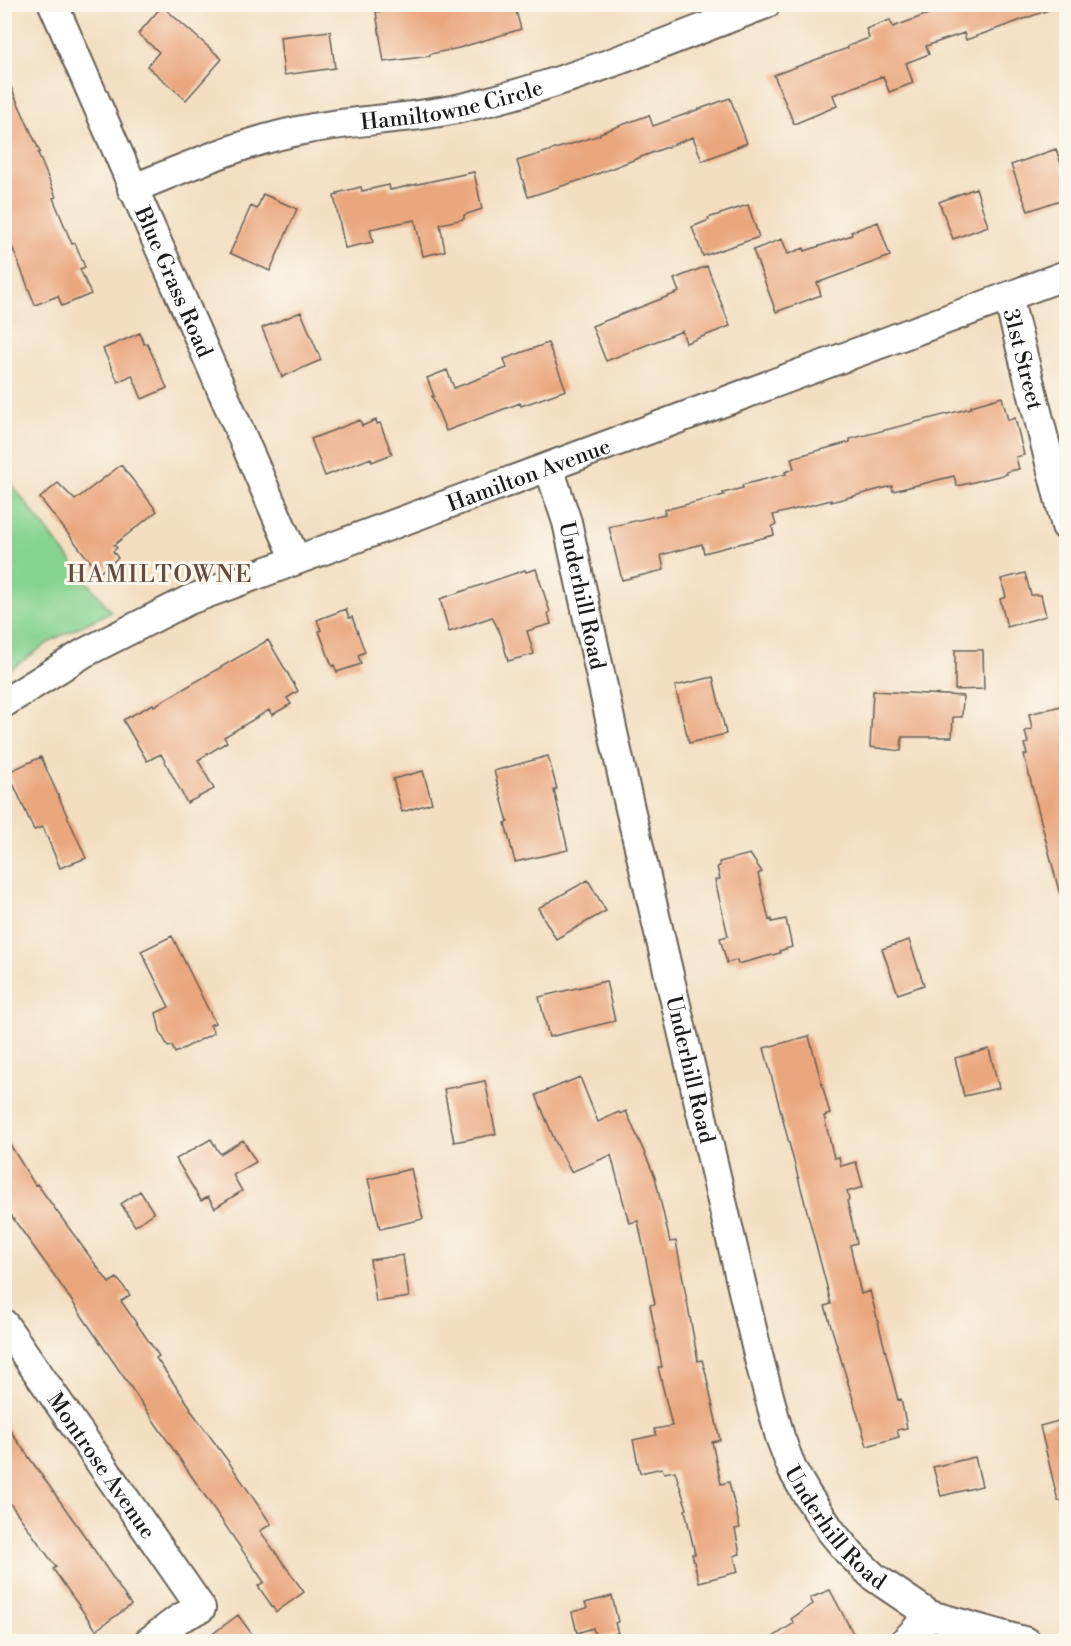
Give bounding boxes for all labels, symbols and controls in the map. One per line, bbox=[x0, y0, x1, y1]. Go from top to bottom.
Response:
street label: Hamiltowne Circle bbox=[359, 75, 546, 137]
street label: Blue Grass Road bbox=[128, 202, 218, 362]
street label: 31st Street bbox=[997, 306, 1048, 413]
street label: Hamilton Avenue bbox=[444, 433, 614, 518]
street label: Underhill Road bbox=[552, 519, 611, 673]
district label: HAMILTOWNE bbox=[67, 560, 253, 590]
street label: Underhill Road bbox=[659, 993, 720, 1146]
street label: Montrose Avenue bbox=[41, 1388, 161, 1545]
street label: Underhill Road bbox=[778, 1461, 891, 1597]

